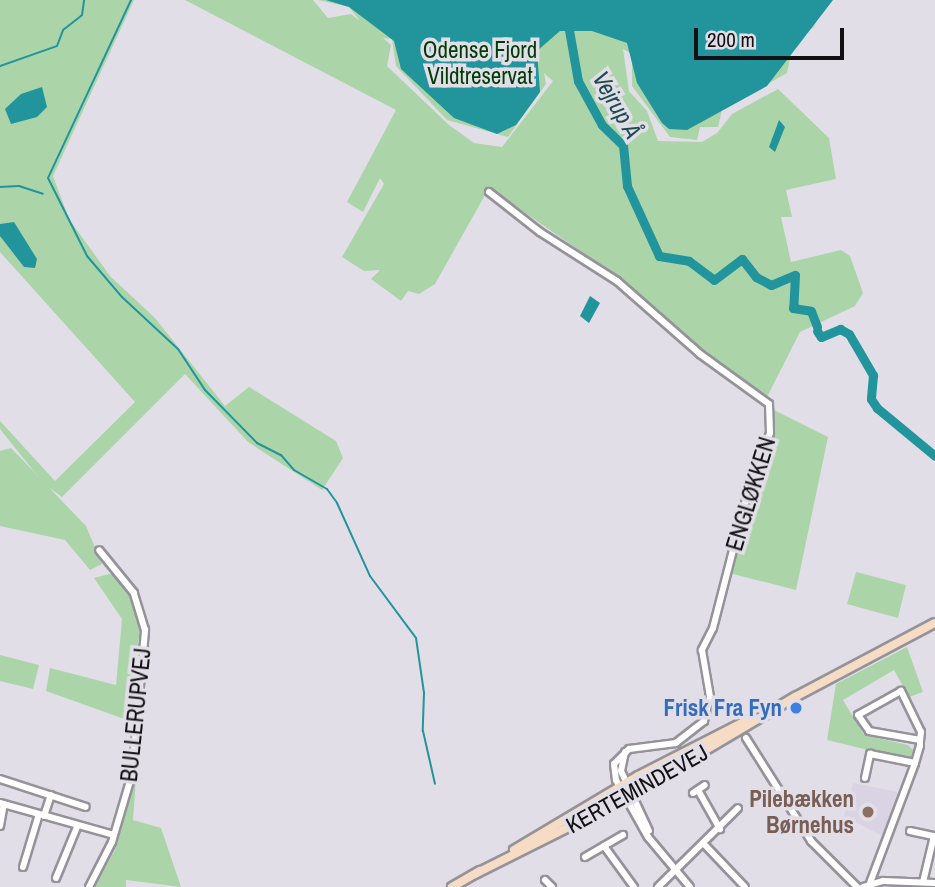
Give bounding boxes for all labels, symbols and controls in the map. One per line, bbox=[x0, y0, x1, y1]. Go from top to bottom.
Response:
scale bar bbox=[697, 14, 848, 58]
text: 200 m bbox=[707, 25, 755, 54]
park label: Odense Fjord Vildtreservat bbox=[423, 36, 537, 90]
water label: Vejrup Å bbox=[586, 66, 648, 144]
street label: ENGLØKKEN bbox=[721, 434, 781, 554]
street label: BULLERUPVEJ bbox=[115, 647, 157, 783]
place label: Frisk Fra Fyn bbox=[664, 694, 782, 722]
marker: Frisk Fra Fyn bbox=[788, 700, 804, 716]
street label: KERTEMINDEVEJ bbox=[561, 739, 713, 839]
place label: Pilebækken Børnehus bbox=[749, 785, 854, 839]
marker: Pilebækken Børnehus bbox=[860, 804, 876, 820]

